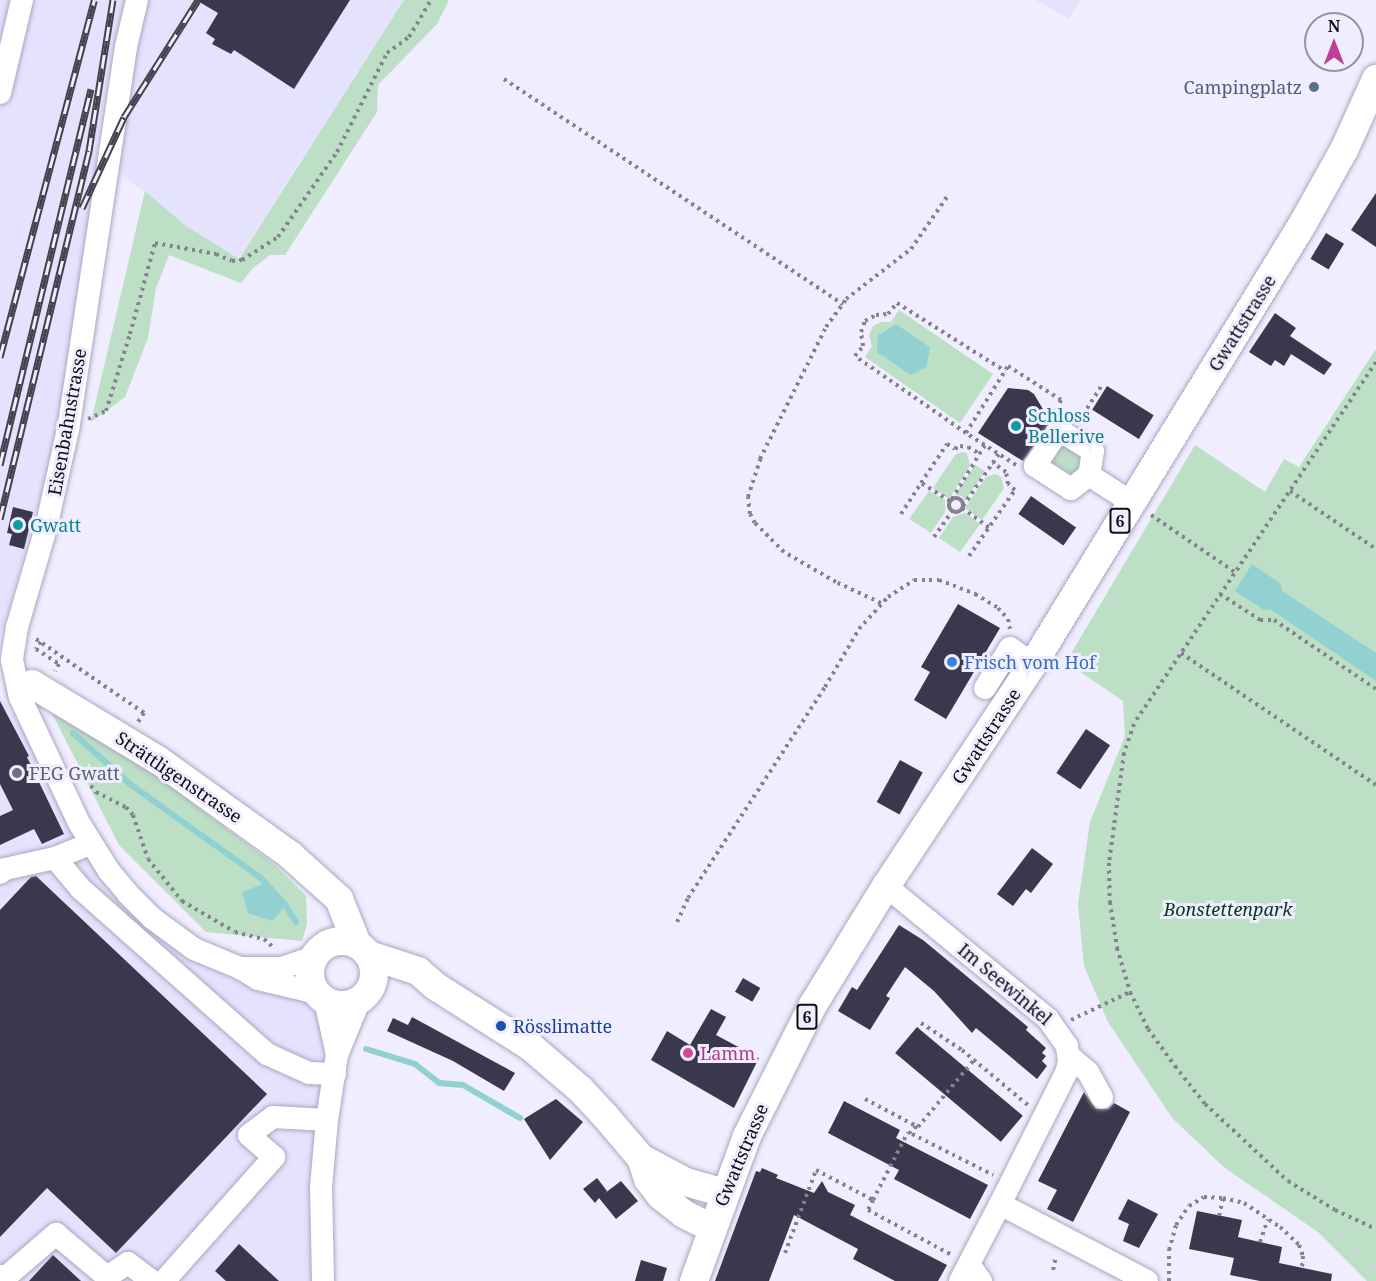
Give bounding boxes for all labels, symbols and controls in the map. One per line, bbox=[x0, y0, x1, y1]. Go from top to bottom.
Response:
north arrow bbox=[1304, 12, 1364, 72]
text: N bbox=[1328, 15, 1340, 37]
place label: Campingplatz bbox=[1183, 76, 1302, 98]
marker: Campingplatz bbox=[1307, 80, 1321, 94]
street label: Gwattstrasse bbox=[1204, 271, 1280, 375]
street label: Eisenbahnstrasse bbox=[43, 347, 91, 497]
place label: Schloss Bellerive bbox=[1028, 405, 1104, 448]
marker: Schloss Bellerive bbox=[1009, 419, 1023, 433]
road number: 6 bbox=[1108, 508, 1132, 534]
place label: Gwatt bbox=[30, 514, 81, 536]
marker: Gwatt bbox=[11, 518, 25, 532]
place label: Frisch vom Hof bbox=[964, 651, 1096, 673]
marker: Frisch vom Hof bbox=[945, 655, 959, 669]
street label: Gwattstrasse bbox=[947, 684, 1025, 788]
street label: Strättligenstrasse bbox=[112, 727, 246, 827]
place label: FEG Gwatt bbox=[29, 762, 120, 784]
marker: FEG Gwatt bbox=[10, 766, 24, 780]
park label: Bonstettenpark bbox=[1163, 898, 1293, 920]
street label: Im Seewinkel bbox=[954, 939, 1056, 1029]
road number: 6 bbox=[795, 1004, 819, 1030]
place label: Rösslimatte bbox=[513, 1015, 612, 1037]
marker: Rösslimatte bbox=[494, 1019, 508, 1033]
place label: Lamm bbox=[700, 1042, 755, 1064]
marker: Lamm bbox=[681, 1046, 695, 1060]
street label: Gwattstrasse bbox=[710, 1100, 772, 1210]

